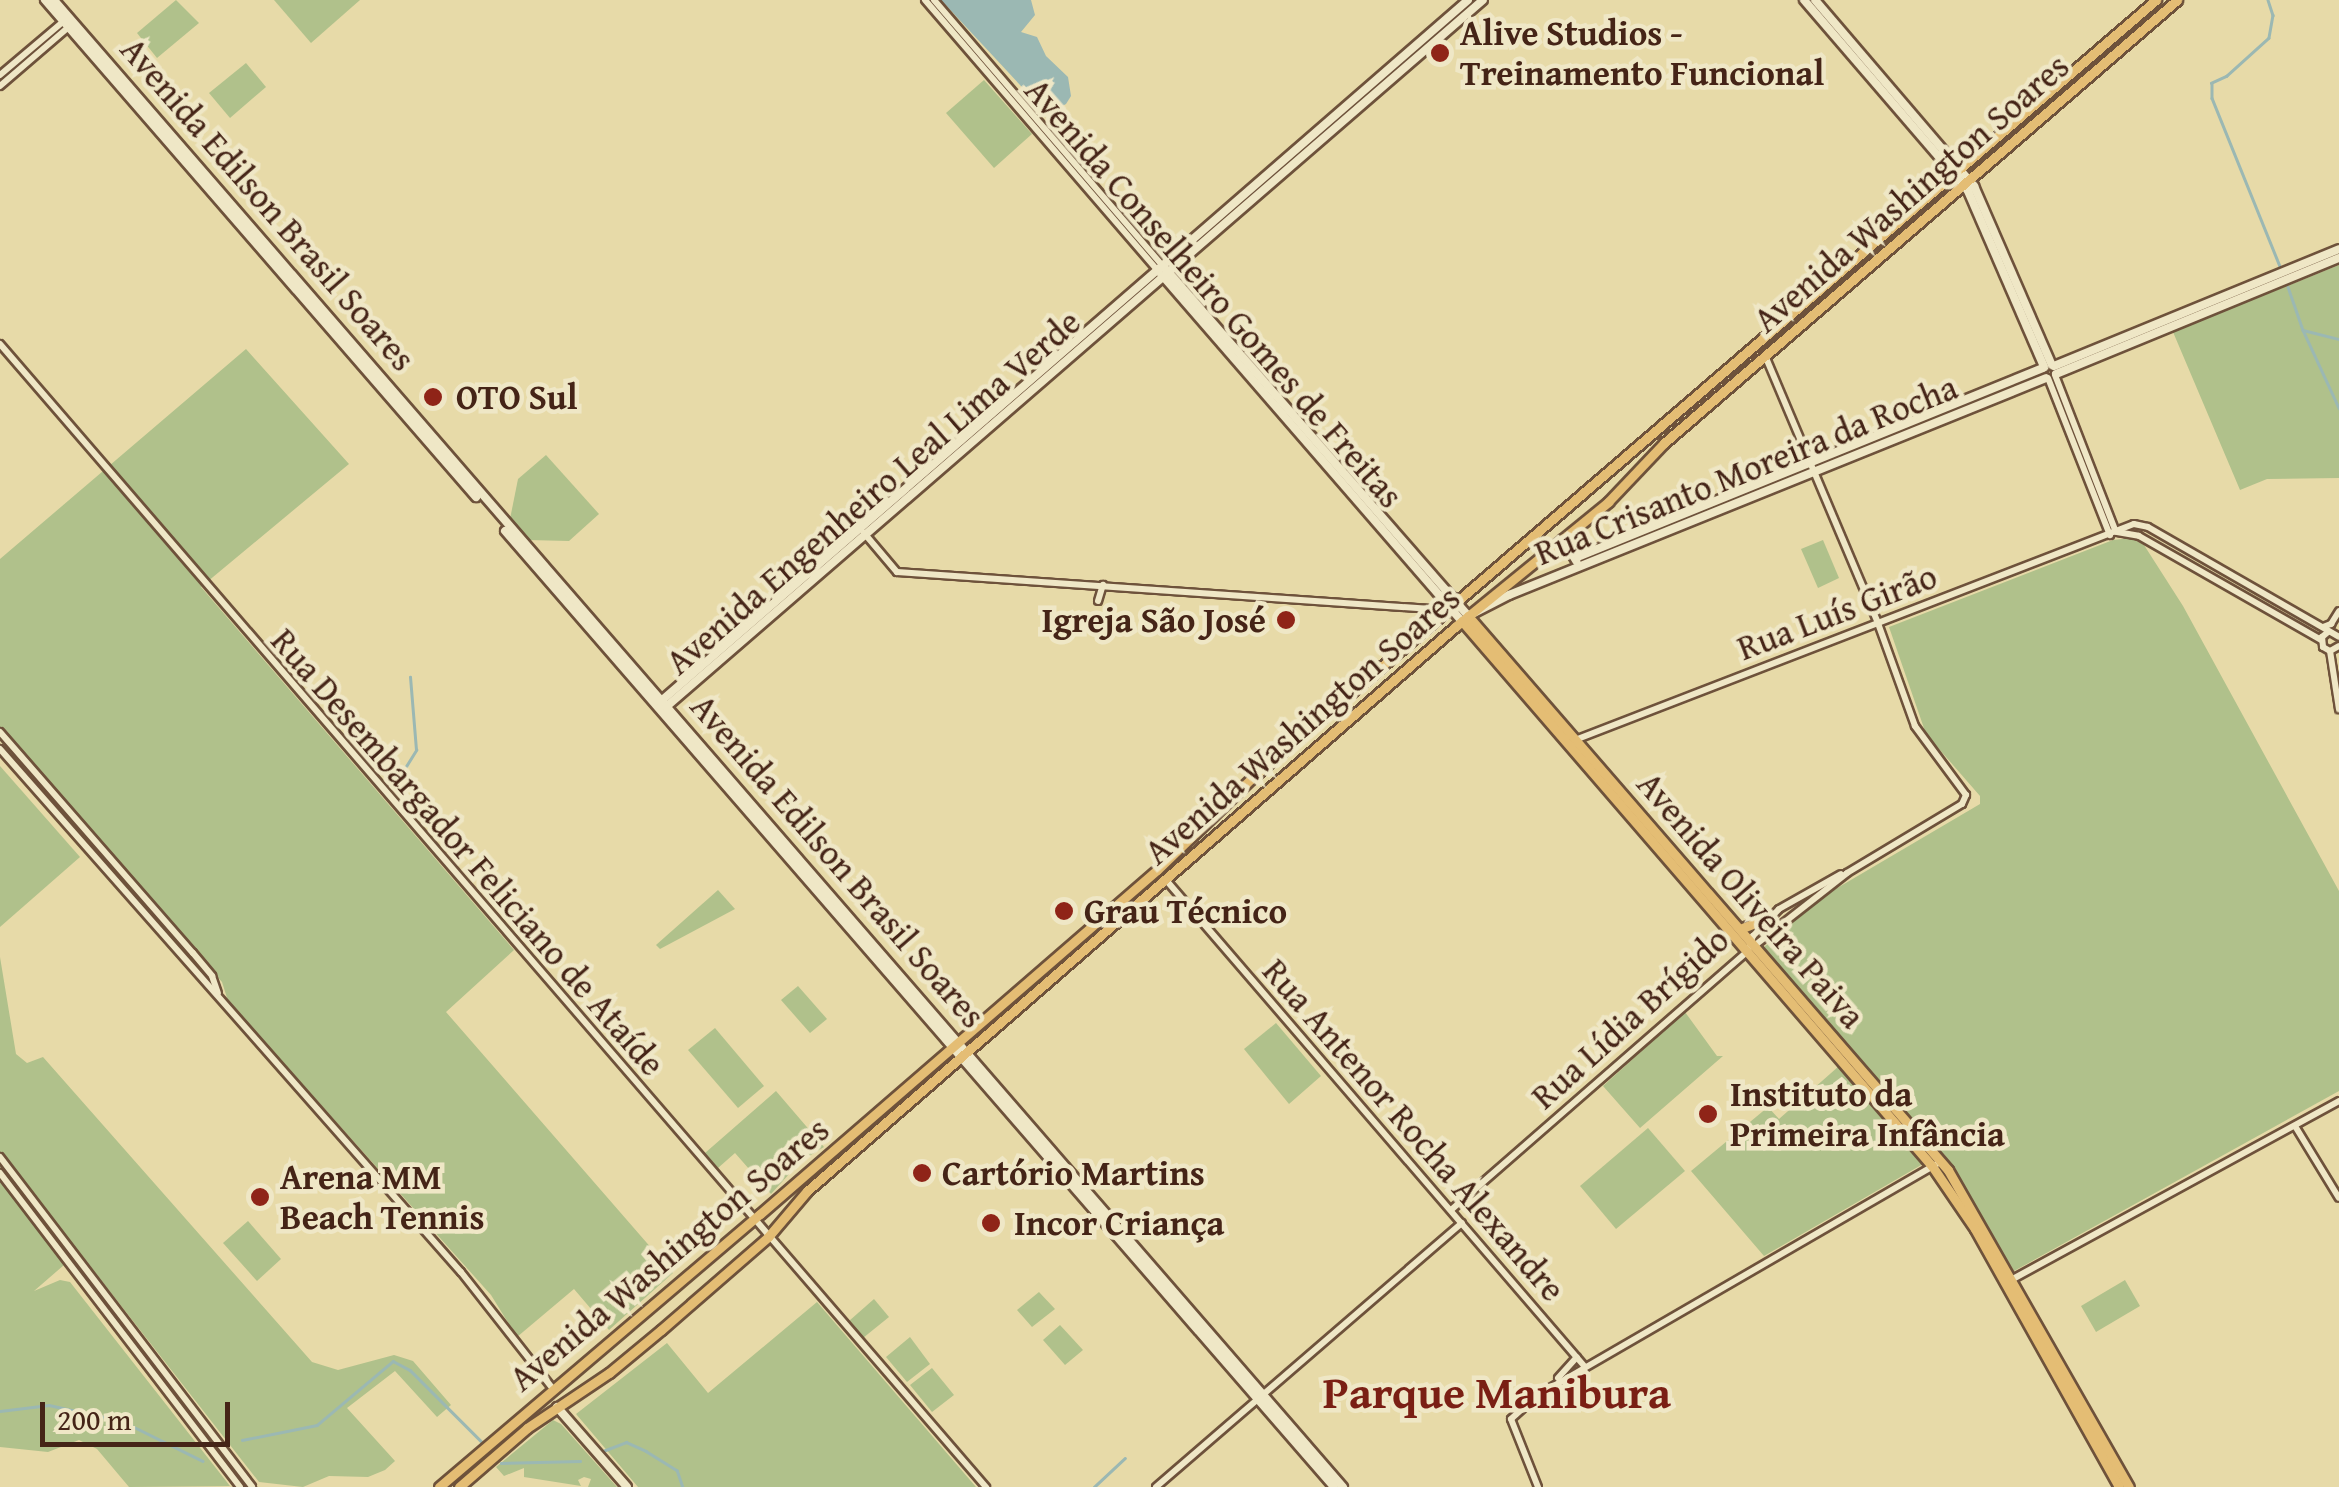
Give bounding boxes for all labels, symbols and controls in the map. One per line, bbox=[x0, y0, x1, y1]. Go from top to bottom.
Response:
place label: Alive Studios - Treinamento Funcional bbox=[1460, 12, 1824, 94]
street label: Avenida Edilson Brasil Soares bbox=[112, 29, 424, 379]
marker: Alive Studios - Treinamento Funcional bbox=[1429, 42, 1451, 64]
street label: Avenida Washington Soares bbox=[1745, 45, 2077, 341]
street label: Avenida Conselheiro Gomes de Freitas bbox=[1016, 70, 1412, 516]
street label: Avenida Engenheiro Leal Lima Verde bbox=[657, 301, 1089, 683]
street label: Rua Crisanto Moreira da Rocha bbox=[1529, 366, 1963, 574]
place label: OTO Sul bbox=[456, 376, 578, 418]
marker: OTO Sul bbox=[420, 384, 446, 410]
street label: Rua Luís Girão bbox=[1731, 555, 1943, 669]
street label: Avenida Washington Soares bbox=[1136, 577, 1468, 873]
place label: Igreja São José bbox=[1041, 599, 1266, 641]
marker: Igreja São José bbox=[1275, 609, 1297, 631]
street label: Rua Desembargador Feliciano de Ataíde bbox=[262, 620, 674, 1084]
street label: Avenida Edilson Brasil Soares bbox=[682, 686, 994, 1036]
street label: Avenida Oliveira Paiva bbox=[1628, 763, 1874, 1037]
place label: Grau Técnico bbox=[1084, 890, 1287, 932]
marker: Grau Técnico bbox=[1053, 900, 1075, 922]
street label: Rua Lídia Brígido bbox=[1523, 918, 1737, 1118]
street label: Rua Antenor Rocha Alexandre bbox=[1254, 950, 1574, 1310]
place label: Instituto da Primeira Infância bbox=[1730, 1073, 2005, 1155]
marker: Instituto da Primeira Infância bbox=[1695, 1101, 1721, 1127]
street label: Avenida Washington Soares bbox=[501, 1108, 837, 1400]
place label: Cartório Martins bbox=[942, 1152, 1205, 1194]
place label: Arena MM Beach Tennis bbox=[280, 1156, 484, 1238]
marker: Cartório Martins bbox=[911, 1162, 933, 1184]
marker: Arena MM Beach Tennis bbox=[249, 1186, 271, 1208]
place label: Incor Criança bbox=[1014, 1202, 1224, 1244]
marker: Incor Criança bbox=[978, 1210, 1004, 1236]
district label: Parque Manibura bbox=[1323, 1365, 1671, 1419]
scale bar bbox=[45, 1382, 235, 1444]
text: 200 m bbox=[57, 1397, 131, 1441]

